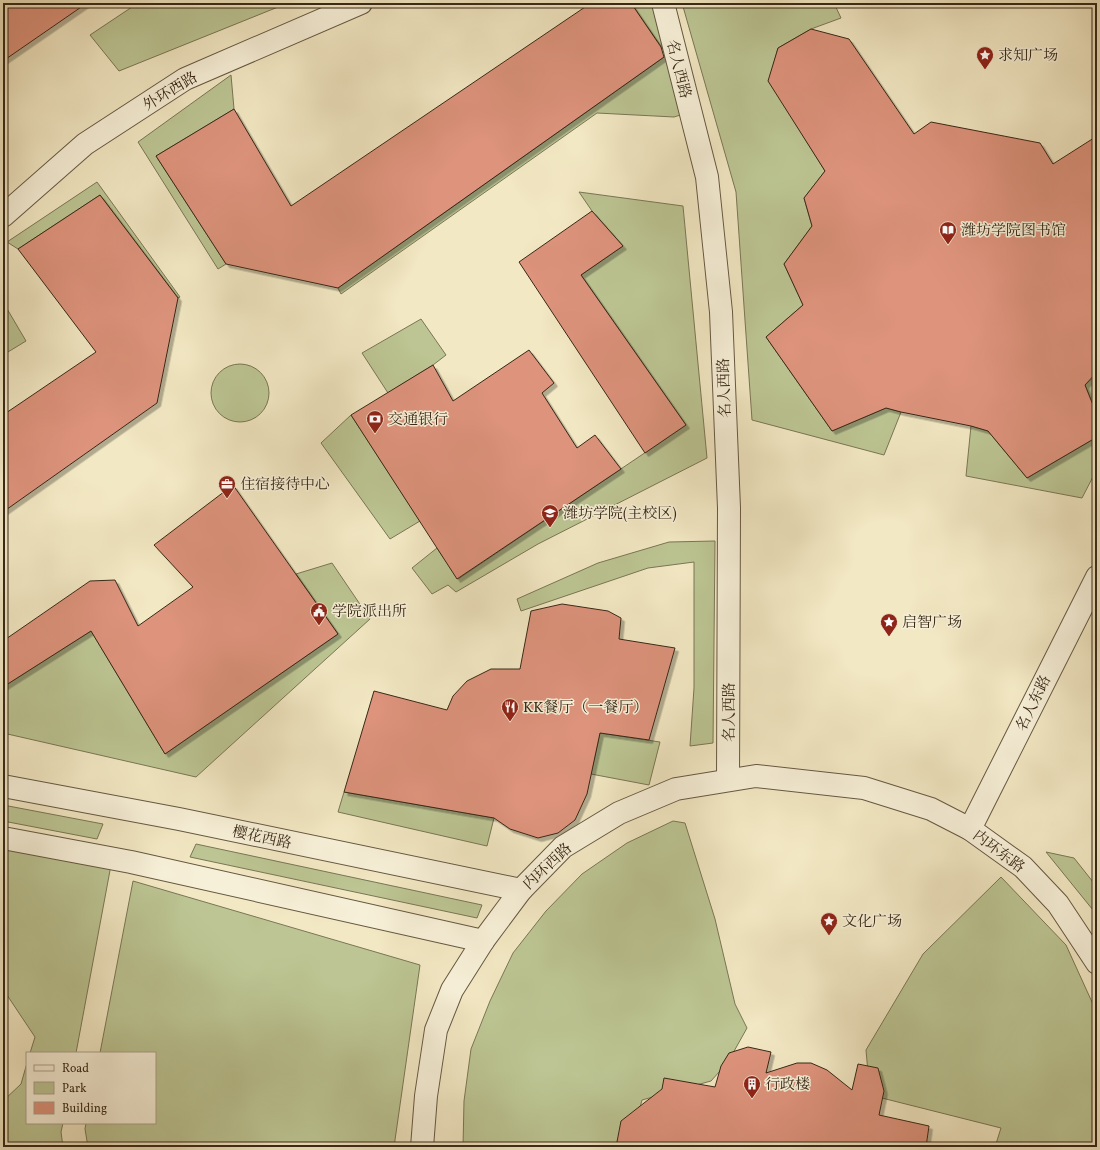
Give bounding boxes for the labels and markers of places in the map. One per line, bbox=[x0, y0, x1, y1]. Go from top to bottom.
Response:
place icon: 求知广场 bbox=[975, 45, 995, 70]
place label: 求知广场 bbox=[998, 46, 1058, 67]
library icon: 潍坊学院图书馆 bbox=[938, 220, 958, 245]
place label: 潍坊学院图书馆 bbox=[961, 221, 1066, 242]
bank icon: 交通银行 bbox=[365, 409, 385, 434]
place label: 交通银行 bbox=[388, 410, 448, 431]
office icon: 住宿接待中心 bbox=[217, 474, 237, 499]
place label: 住宿接待中心 bbox=[240, 475, 330, 496]
school or university icon: 潍坊学院(主校区) bbox=[540, 503, 560, 528]
place label: 潍坊学院(主校区) bbox=[563, 504, 677, 525]
public building icon: 学院派出所 bbox=[309, 601, 329, 626]
place label: 学院派出所 bbox=[332, 602, 407, 623]
place icon: 启智广场 bbox=[879, 612, 899, 637]
place label: 启智广场 bbox=[902, 613, 962, 634]
restaurant icon: KK餐厅（一餐厅） bbox=[500, 697, 520, 722]
place label: KK餐厅（一餐厅） bbox=[523, 698, 648, 719]
place icon: 文化广场 bbox=[819, 911, 839, 936]
place label: 文化广场 bbox=[842, 912, 902, 933]
building icon: 行政楼 bbox=[742, 1074, 762, 1099]
place label: 行政楼 bbox=[765, 1075, 810, 1096]

